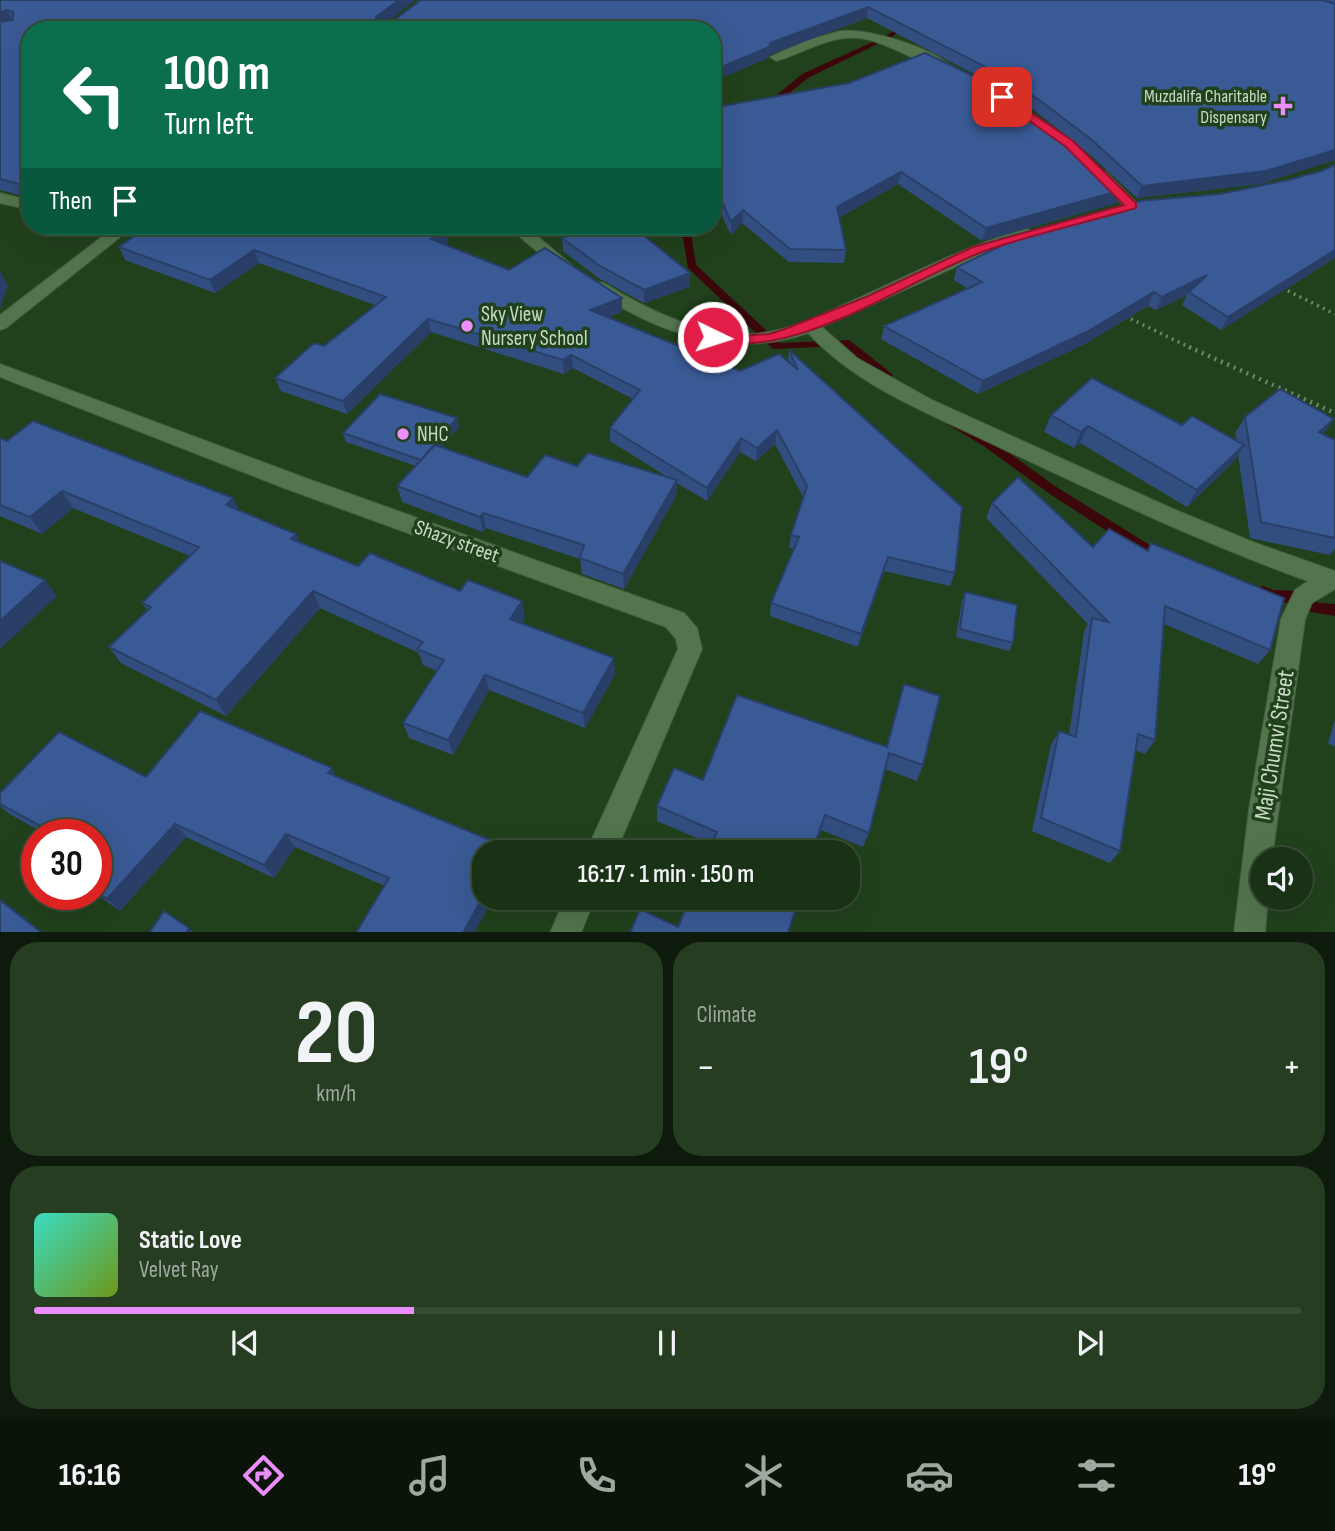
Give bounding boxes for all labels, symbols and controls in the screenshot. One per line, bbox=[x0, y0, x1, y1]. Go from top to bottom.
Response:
text: 100 m bbox=[164, 45, 270, 104]
icon: left bbox=[49, 49, 140, 140]
pin bbox=[972, 67, 1032, 127]
icon: arrive bbox=[983, 78, 1021, 116]
place label: Muzdalifa Charitable Dispensary bbox=[1144, 86, 1267, 128]
marker: Muzdalifa Charitable Dispensary bbox=[1273, 96, 1293, 116]
text: Turn left bbox=[164, 105, 254, 144]
icon: arrive bbox=[106, 182, 144, 220]
text: Then bbox=[49, 186, 92, 217]
position arrow bbox=[676, 300, 750, 374]
place label: Sky View Nursery School bbox=[481, 302, 588, 351]
marker: Sky View Nursery School bbox=[459, 318, 475, 334]
place label: NHC bbox=[417, 422, 449, 447]
marker: NHC bbox=[395, 426, 411, 442]
street label: Shazy street bbox=[411, 515, 502, 568]
street label: Maji Chumvi Street bbox=[1248, 668, 1301, 822]
speed limit sign: 30 bbox=[21, 819, 112, 910]
map controls bbox=[1250, 847, 1313, 910]
button: sound bbox=[1250, 847, 1313, 910]
text: 16:17 · 1 min · 150 m bbox=[578, 859, 754, 890]
text: 20 bbox=[295, 980, 378, 1089]
text: Climate bbox=[697, 1001, 756, 1029]
text: 19° bbox=[969, 1036, 1028, 1099]
text: − bbox=[697, 1045, 715, 1090]
text: + bbox=[1282, 1045, 1301, 1090]
text: km/h bbox=[316, 1080, 356, 1108]
text: Static Love bbox=[139, 1225, 242, 1256]
text: Velvet Ray bbox=[139, 1256, 219, 1284]
icon: previous bbox=[226, 1324, 264, 1362]
icon: pause bbox=[648, 1324, 686, 1362]
icon: next bbox=[1071, 1324, 1109, 1362]
icon: directions bbox=[239, 1451, 288, 1500]
icon: music bbox=[405, 1451, 454, 1500]
icon: phone bbox=[572, 1451, 621, 1500]
icon: climate bbox=[739, 1451, 788, 1500]
icon: car bbox=[905, 1451, 954, 1500]
icon: filters bbox=[1072, 1451, 1121, 1500]
text: 16:16 bbox=[59, 1456, 121, 1495]
text: 19° bbox=[1238, 1456, 1276, 1495]

